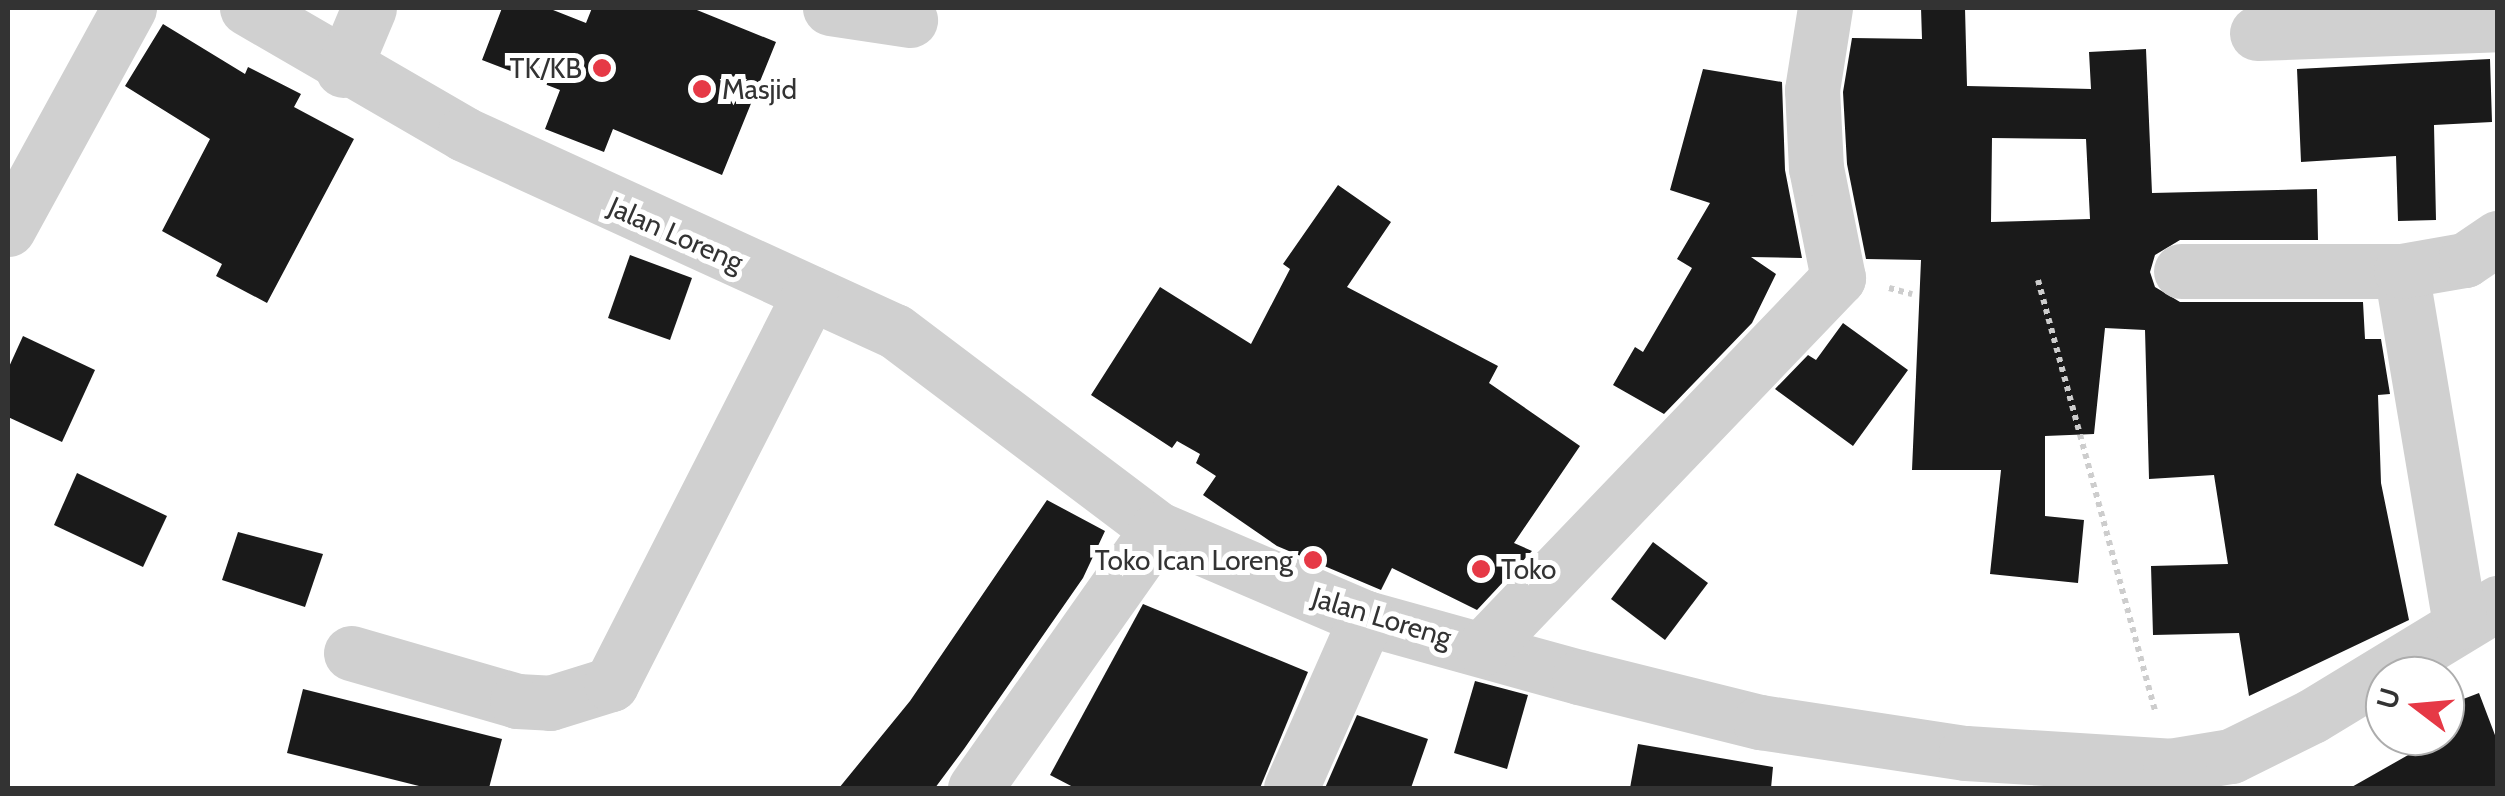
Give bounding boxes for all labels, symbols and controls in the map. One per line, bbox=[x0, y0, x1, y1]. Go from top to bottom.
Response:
place label: TK/KB bbox=[510, 51, 582, 85]
marker: TK/KB bbox=[591, 57, 613, 79]
place label: Masjid bbox=[722, 72, 797, 106]
marker: Masjid bbox=[691, 78, 713, 100]
street label: Jalan Loreng bbox=[603, 189, 749, 279]
place label: Toko Ican Loreng bbox=[1095, 543, 1293, 577]
marker: Toko Ican Loreng bbox=[1302, 549, 1324, 571]
place label: Toko bbox=[1501, 552, 1556, 586]
marker: Toko bbox=[1470, 558, 1492, 580]
street label: Jalan Loreng bbox=[1308, 580, 1456, 654]
north arrow bbox=[2365, 656, 2465, 756]
text: U bbox=[2369, 684, 2407, 713]

